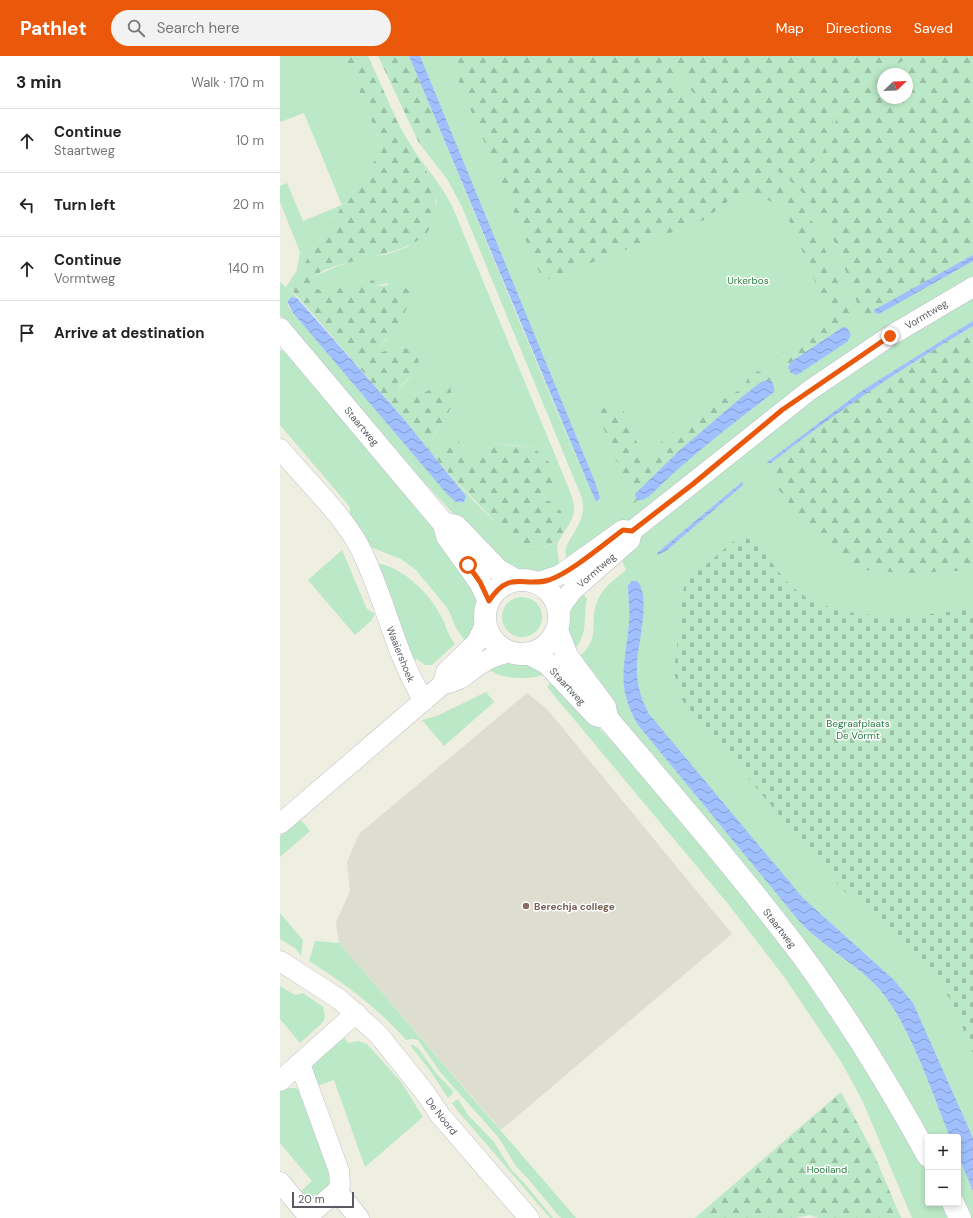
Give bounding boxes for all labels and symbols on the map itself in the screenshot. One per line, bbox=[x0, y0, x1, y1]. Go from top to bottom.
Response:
north arrow bbox=[877, 68, 913, 104]
park label: Urkerbos bbox=[727, 274, 769, 287]
street label: Vormtweg bbox=[903, 296, 950, 332]
route end bbox=[881, 327, 899, 345]
street label: Staartweg bbox=[342, 404, 382, 449]
street label: Vormtweg bbox=[574, 550, 619, 591]
route start bbox=[459, 556, 477, 574]
street label: Waaiershoek bbox=[383, 624, 418, 684]
street label: Staartweg bbox=[547, 665, 589, 708]
park label: Begraafplaats De Vormt bbox=[826, 717, 890, 742]
place label: Berechja college bbox=[534, 900, 615, 913]
marker: Berechja college bbox=[521, 901, 531, 911]
street label: Staartweg bbox=[760, 906, 799, 951]
street label: De Noord bbox=[423, 1095, 460, 1138]
park label: Hooiland bbox=[807, 1163, 847, 1176]
scale bar bbox=[292, 1190, 354, 1209]

